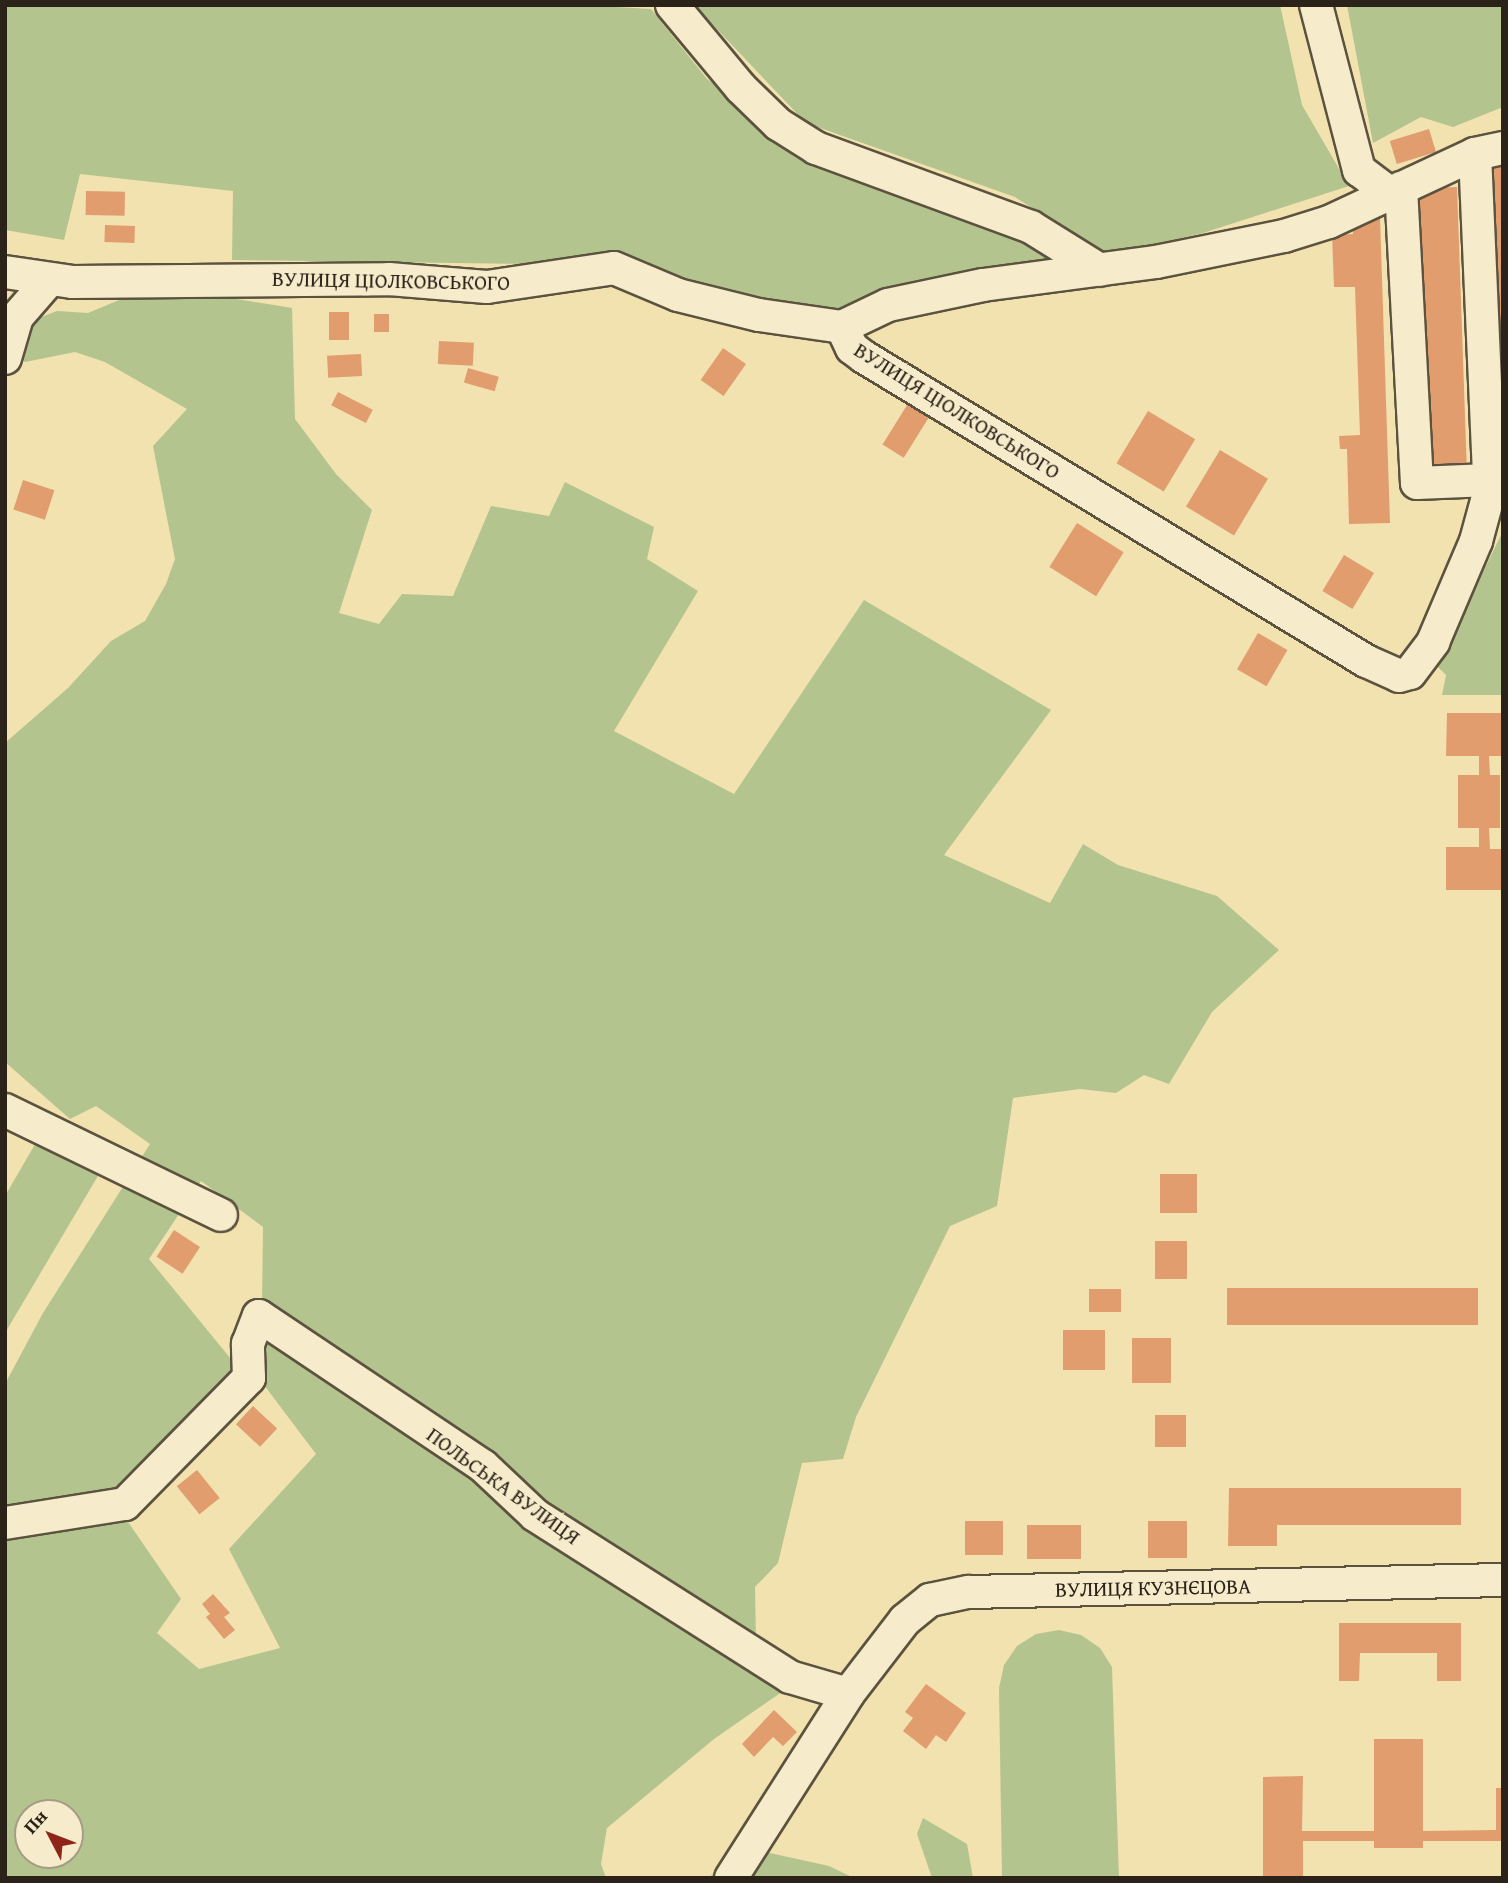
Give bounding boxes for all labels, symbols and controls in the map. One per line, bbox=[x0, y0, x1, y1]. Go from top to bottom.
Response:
street label: ВУЛИЦЯ ЦІОЛКОВСЬКОГО bbox=[272, 266, 510, 296]
street label: ВУЛИЦЯ ЦІОЛКОВСЬКОГО bbox=[849, 337, 1065, 485]
street label: ПОЛЬСЬКА ВУЛИЦЯ bbox=[422, 1422, 584, 1550]
street label: ВУЛИЦЯ КУЗНЄЦОВА bbox=[1055, 1574, 1251, 1602]
north arrow bbox=[14, 1799, 84, 1869]
text: Пн bbox=[16, 1803, 53, 1840]

